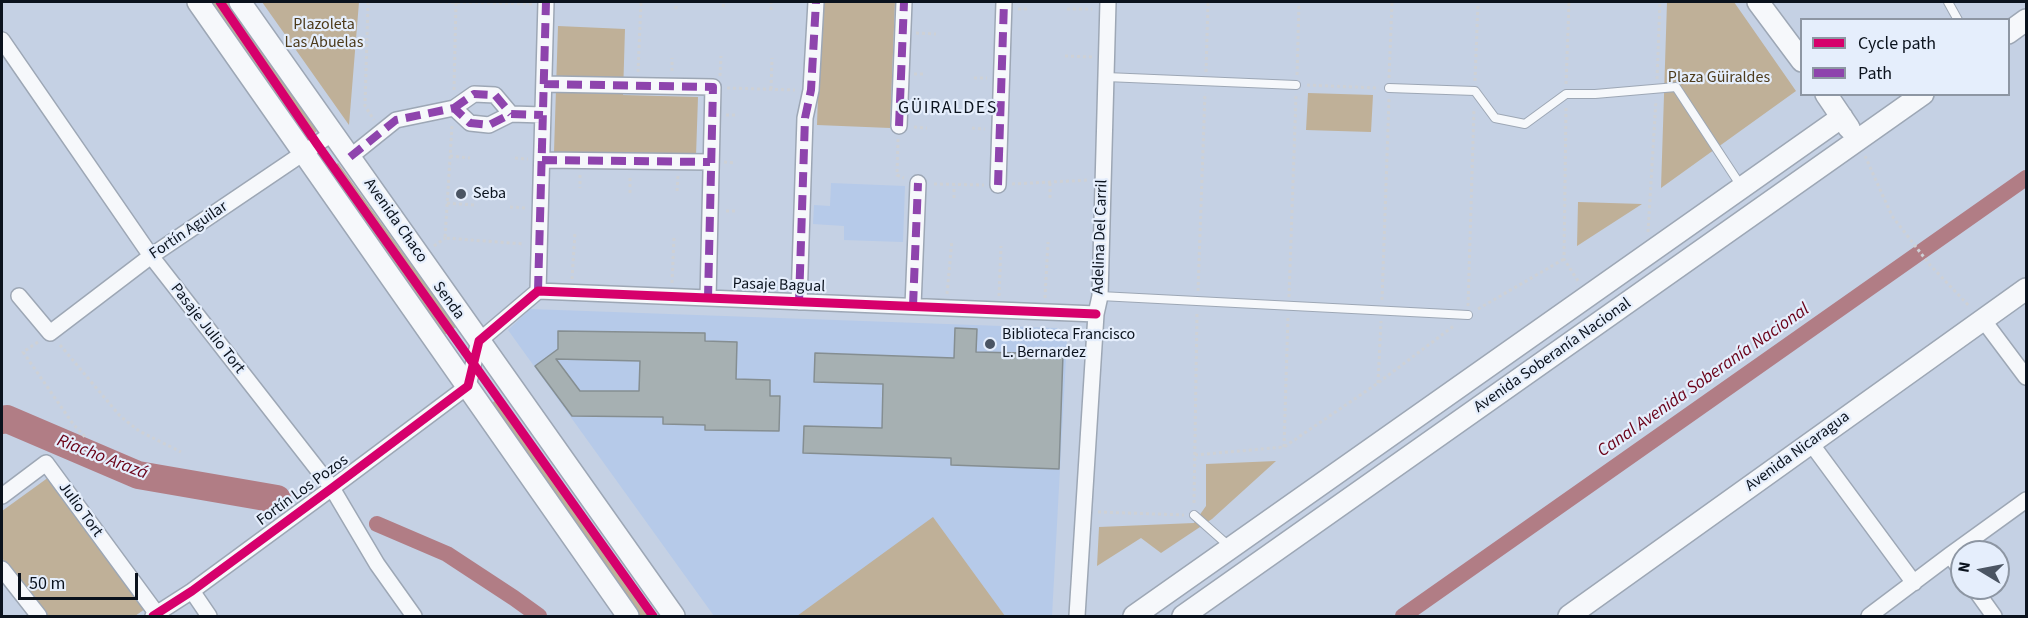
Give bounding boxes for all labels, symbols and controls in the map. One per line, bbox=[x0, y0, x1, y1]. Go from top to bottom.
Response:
park label: Plazoleta Las Abuelas bbox=[285, 15, 363, 53]
legend bbox=[1800, 18, 2010, 96]
text: Cycle path bbox=[1858, 31, 1936, 56]
text: Path bbox=[1858, 61, 1892, 86]
park label: Plaza Güiraldes bbox=[1668, 68, 1770, 88]
district label: GÜIRALDES bbox=[898, 98, 998, 120]
street label: Avenida Chaco bbox=[359, 175, 431, 267]
street label: Adelina Del Carril bbox=[1089, 179, 1113, 295]
place label: Seba bbox=[473, 184, 506, 204]
marker: Seba bbox=[454, 187, 468, 201]
street label: Fortín Aguilar bbox=[146, 198, 232, 264]
street label: Pasaje Bagual bbox=[732, 275, 826, 297]
street label: Senda bbox=[428, 278, 468, 324]
street label: Pasaje Julio Tort bbox=[166, 280, 248, 378]
street label: Avenida Soberanía Nacional bbox=[1471, 294, 1635, 418]
water label: Canal Avenida Soberanía Nacional bbox=[1594, 299, 1814, 463]
place label: Biblioteca Francisco L. Bernardez bbox=[1002, 325, 1135, 363]
marker: Biblioteca Francisco L. Bernardez bbox=[983, 337, 997, 351]
street label: Avenida Nicaragua bbox=[1742, 408, 1854, 496]
water label: Riacho Arazá bbox=[53, 431, 151, 485]
street label: Fortín Los Pozos bbox=[253, 451, 353, 531]
street label: Julio Tort bbox=[54, 479, 106, 541]
north arrow bbox=[1950, 540, 2010, 600]
text: N bbox=[1952, 560, 1976, 574]
scale bar bbox=[21, 561, 141, 599]
text: 50 m bbox=[29, 571, 65, 596]

